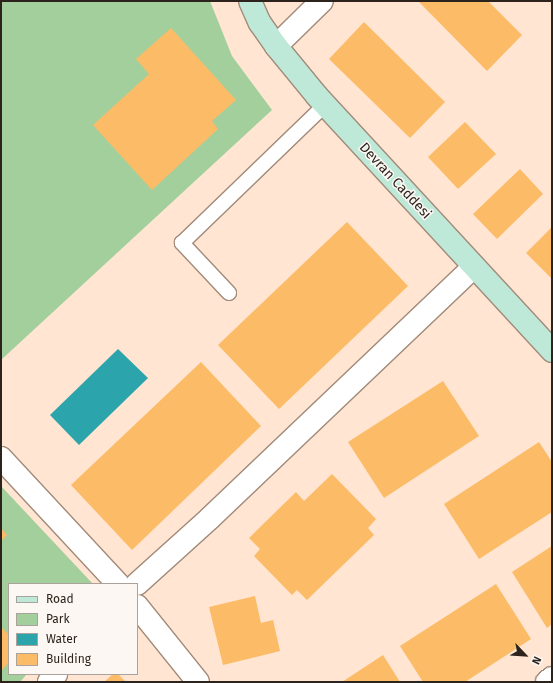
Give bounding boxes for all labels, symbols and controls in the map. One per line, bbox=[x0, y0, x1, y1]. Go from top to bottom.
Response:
street label: Devran Caddesi bbox=[355, 139, 435, 223]
legend bbox=[8, 583, 138, 675]
text: Road bbox=[46, 592, 74, 606]
text: Park bbox=[46, 612, 70, 626]
text: Water bbox=[46, 632, 77, 646]
north arrow bbox=[505, 635, 545, 675]
text: Building bbox=[46, 652, 91, 666]
text: N bbox=[529, 654, 544, 666]

